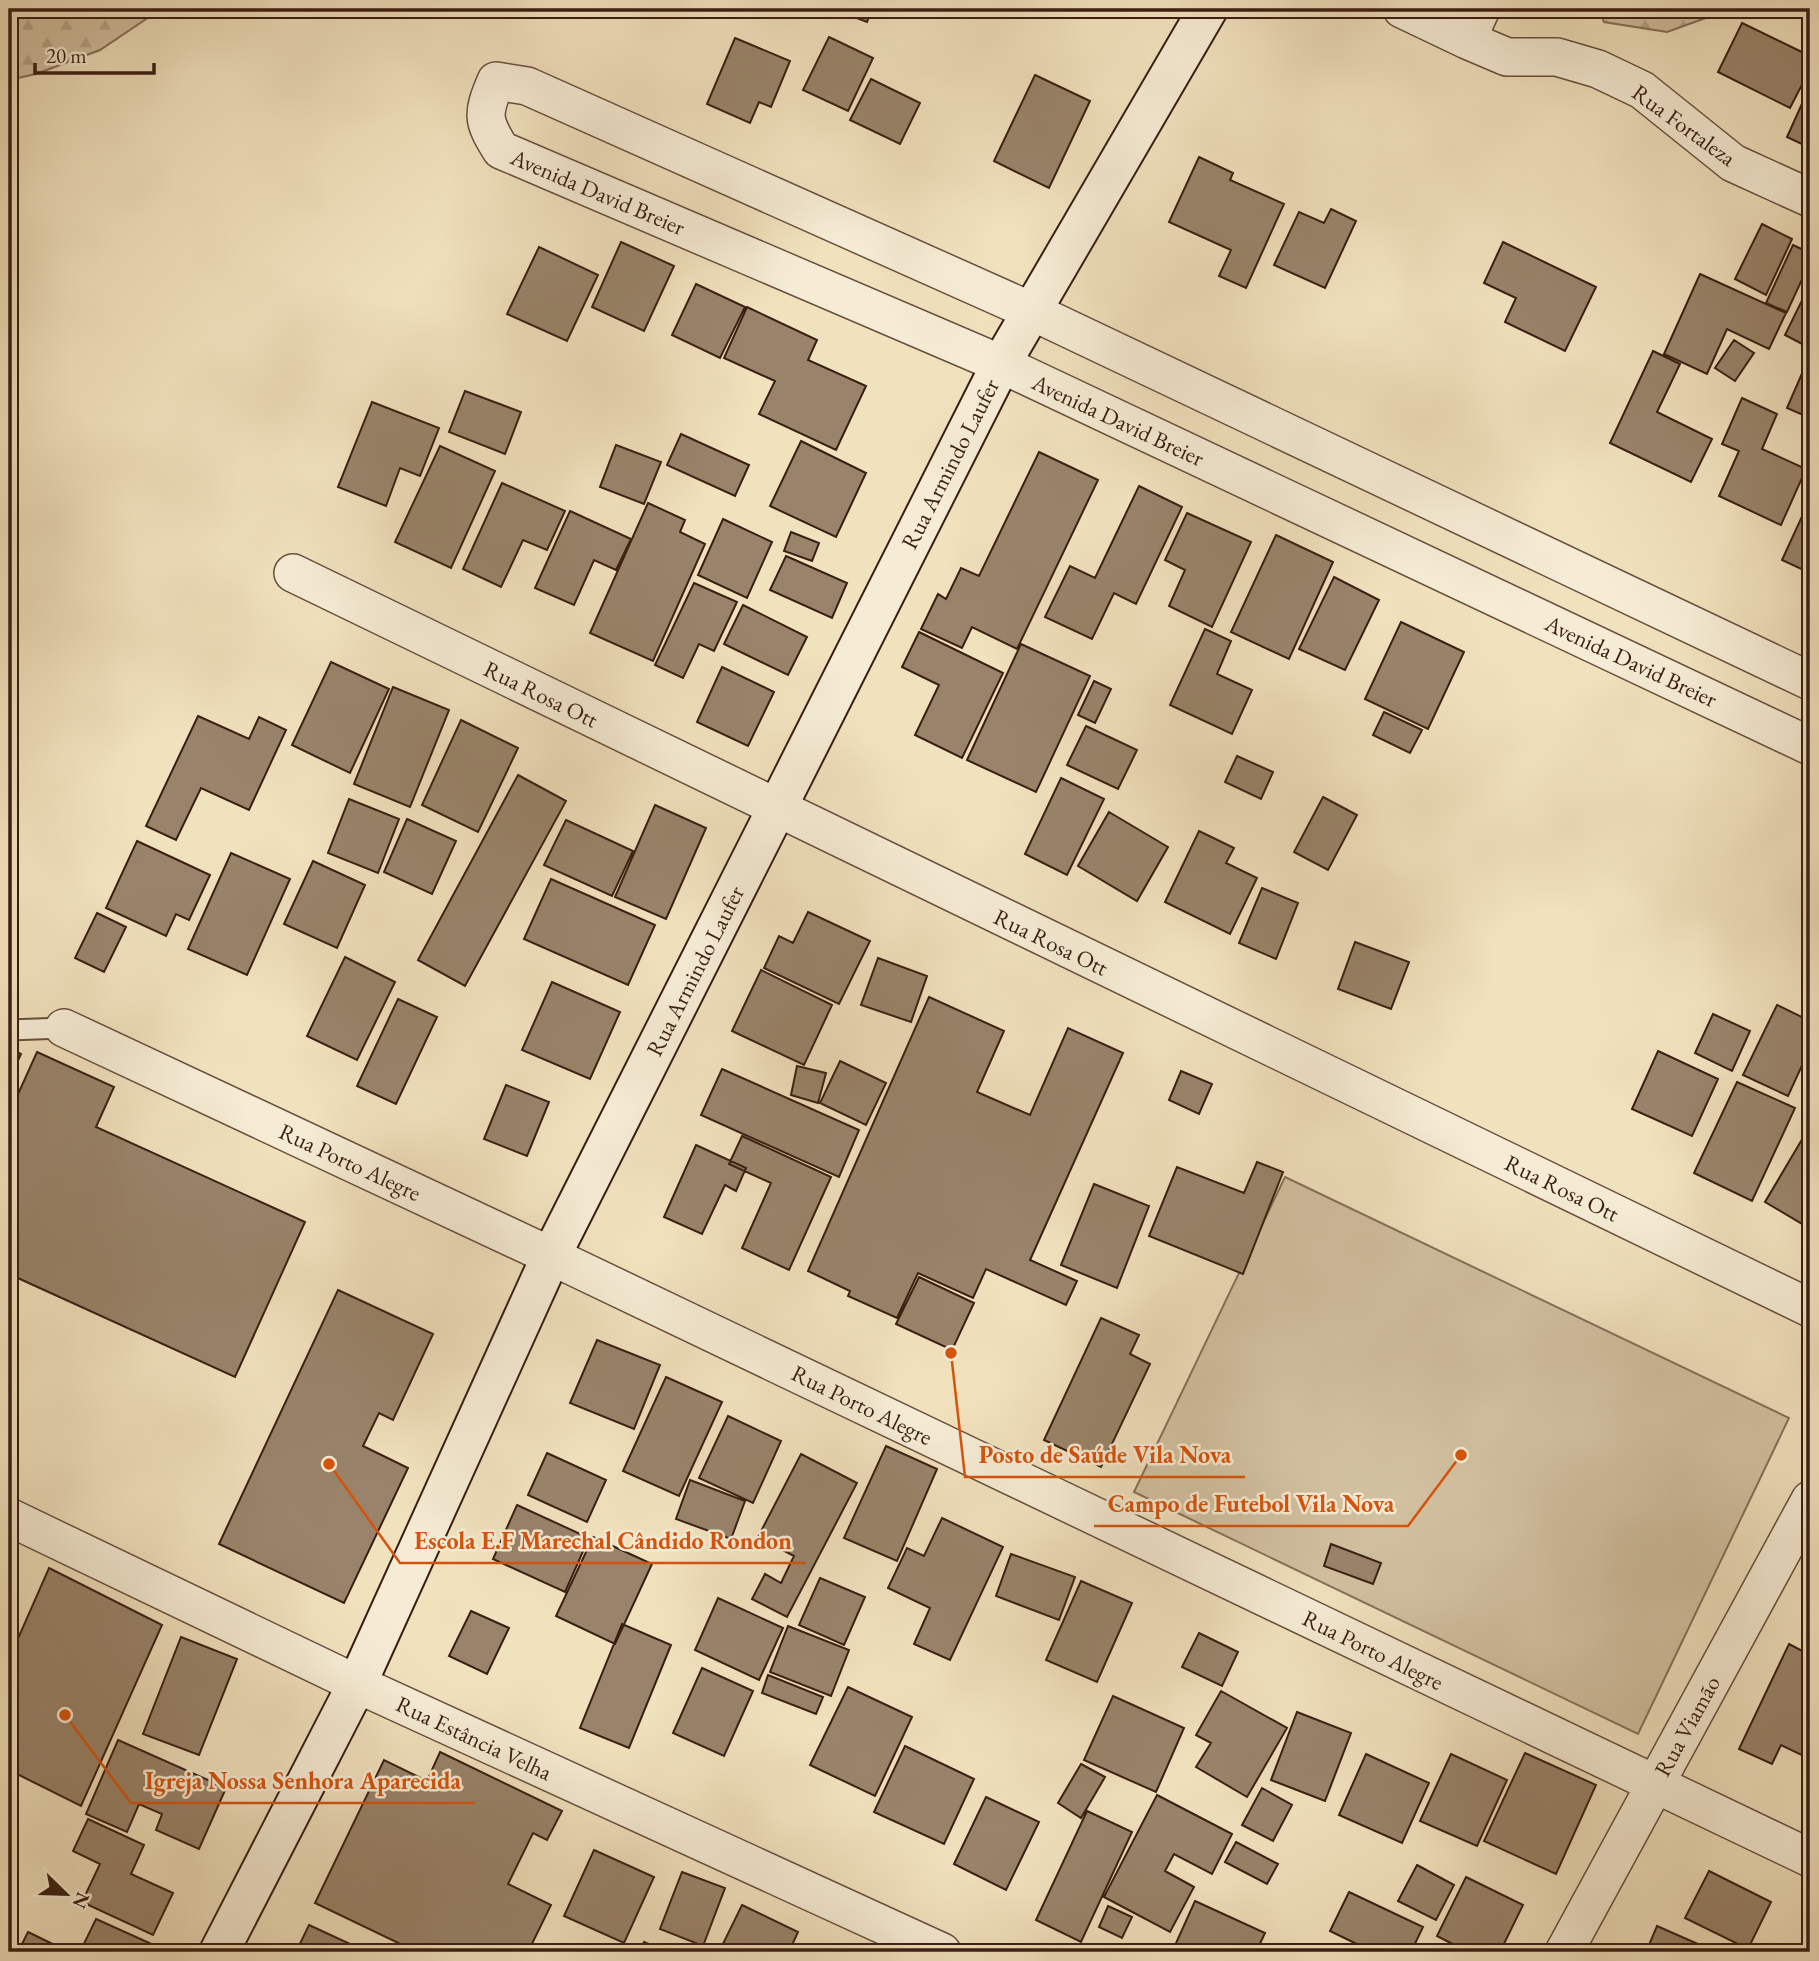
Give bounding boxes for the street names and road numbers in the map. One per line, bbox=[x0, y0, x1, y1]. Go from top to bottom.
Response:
street label: Rua Fortaleza bbox=[1626, 77, 1743, 173]
street label: Avenida David Breier bbox=[505, 141, 690, 242]
street label: Avenida David Breier bbox=[1026, 367, 1209, 473]
street label: Rua Armindo Laufer bbox=[894, 373, 1006, 554]
street label: Avenida David Breier bbox=[1539, 608, 1722, 714]
street label: Rua Rosa Ott bbox=[479, 653, 604, 735]
street label: Rua Armindo Laufer bbox=[639, 880, 751, 1061]
street label: Rua Rosa Ott bbox=[989, 901, 1114, 983]
street label: Rua Porto Alegre bbox=[274, 1116, 426, 1208]
street label: Rua Rosa Ott bbox=[1500, 1147, 1625, 1229]
street label: Rua Porto Alegre bbox=[787, 1358, 937, 1452]
street label: Rua Porto Alegre bbox=[1298, 1603, 1448, 1697]
street label: Rua Viamão bbox=[1647, 1670, 1727, 1782]
street label: Rua Estância Velha bbox=[391, 1689, 558, 1788]

